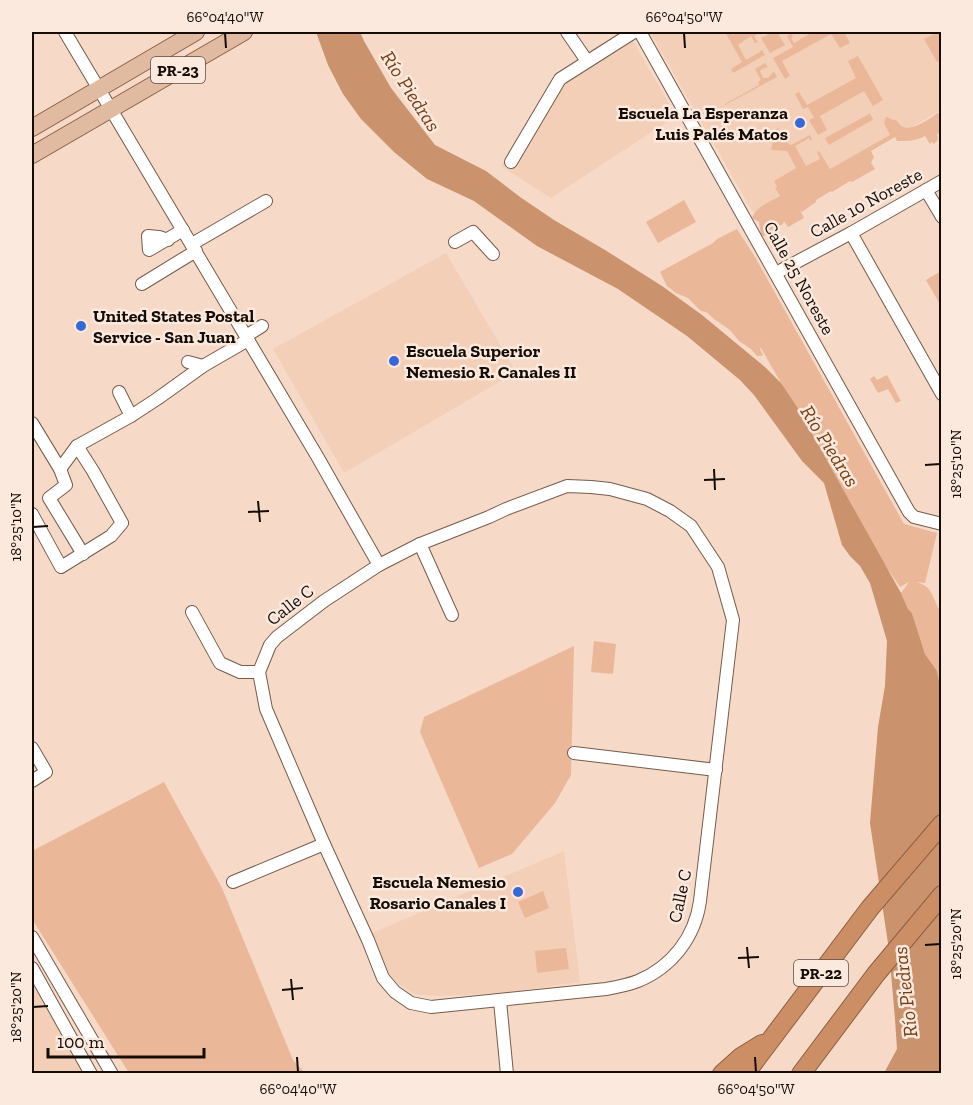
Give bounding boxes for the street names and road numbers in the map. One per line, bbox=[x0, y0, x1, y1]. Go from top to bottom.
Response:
road number: PR-23 bbox=[151, 57, 205, 83]
street label: Calle 10 Noreste bbox=[806, 163, 926, 243]
street label: Calle 25 Noreste bbox=[759, 217, 839, 339]
street label: Calle C bbox=[262, 580, 318, 630]
street label: Calle C bbox=[664, 867, 696, 925]
road number: PR-22 bbox=[794, 960, 848, 986]

